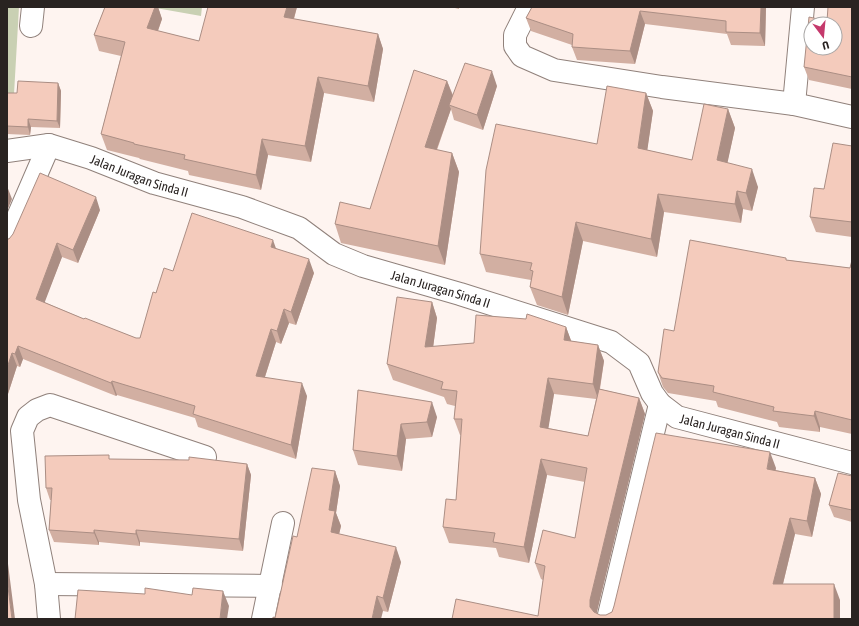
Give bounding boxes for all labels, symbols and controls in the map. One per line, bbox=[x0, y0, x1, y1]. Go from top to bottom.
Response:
north arrow bbox=[803, 16, 843, 56]
text: U bbox=[821, 39, 831, 52]
street label: Jalan Juragan Sinda II bbox=[88, 152, 190, 200]
street label: Jalan Juragan Sinda II bbox=[389, 267, 492, 311]
street label: Jalan Juragan Sinda II bbox=[678, 411, 781, 452]

